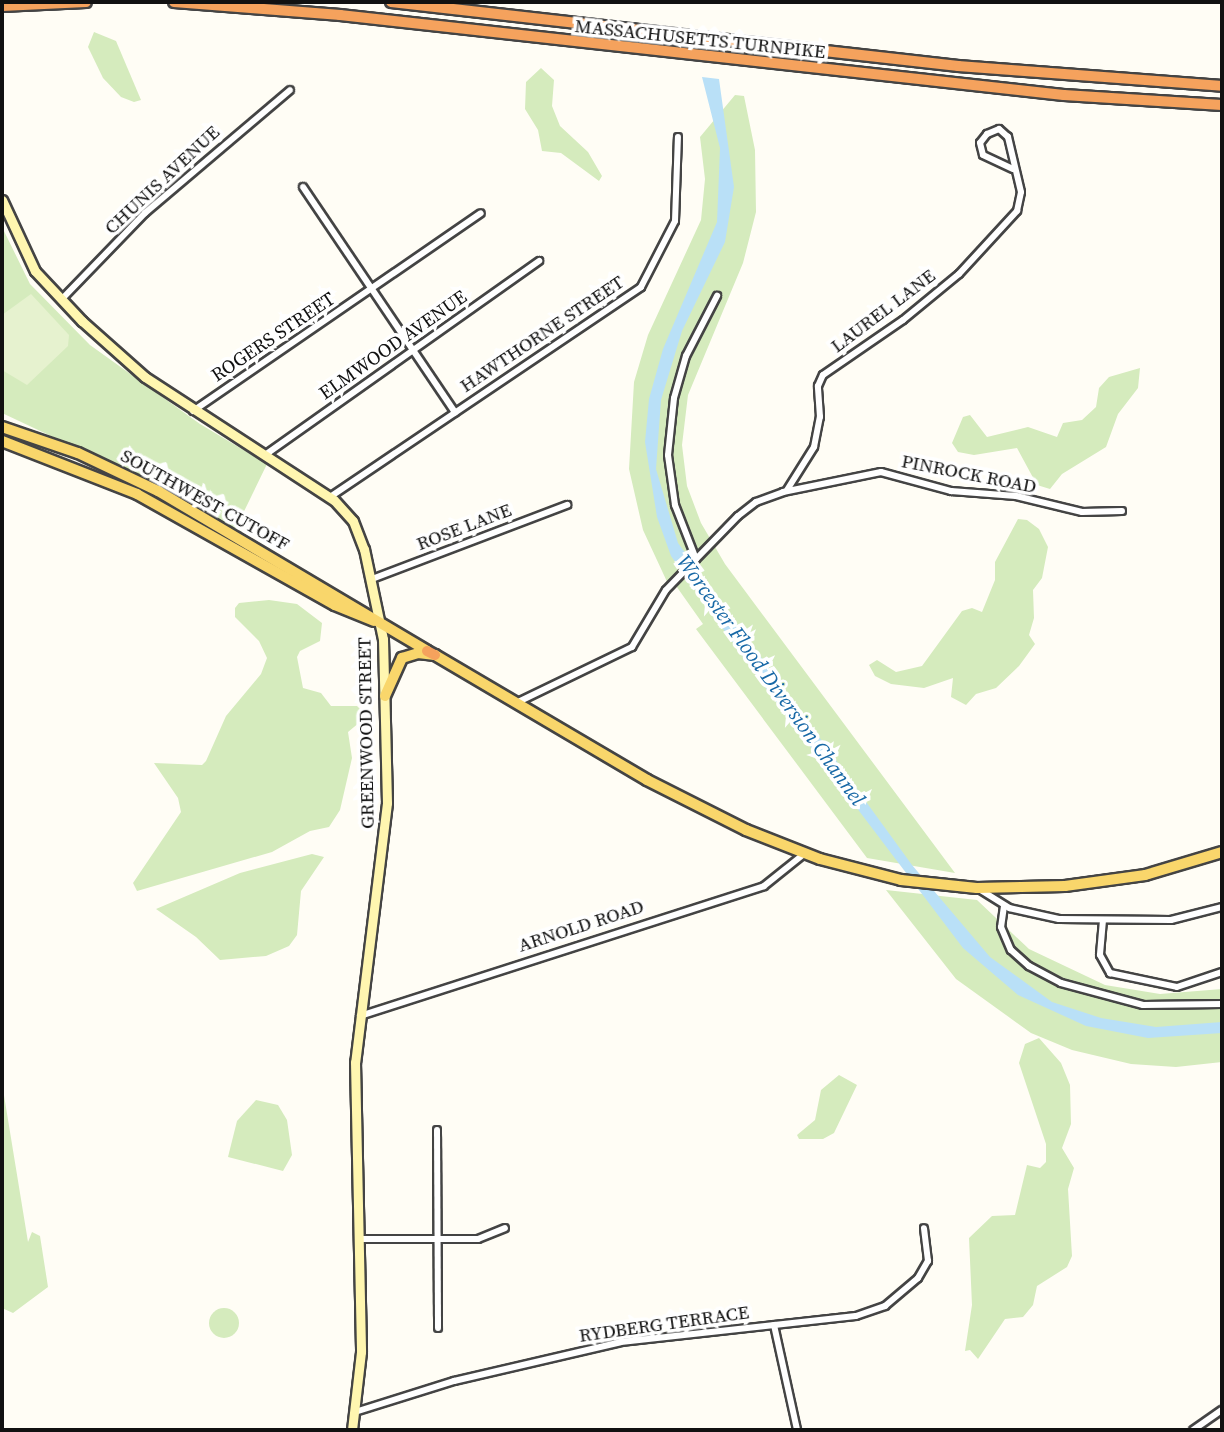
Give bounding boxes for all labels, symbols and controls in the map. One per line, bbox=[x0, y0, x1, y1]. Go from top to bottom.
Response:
street label: MASSACHUSETTS TURNPIKE bbox=[573, 14, 827, 64]
street label: CHUNIS AVENUE bbox=[100, 121, 224, 239]
street label: LAUREL LANE bbox=[826, 264, 940, 358]
street label: HAWTHORNE STREET bbox=[456, 271, 628, 397]
street label: ELMWOOD AVENUE bbox=[315, 285, 471, 405]
street label: ROGERS STREET bbox=[207, 287, 339, 387]
street label: SOUTHWEST CUTOFF bbox=[117, 444, 293, 556]
street label: PINROCK ROAD bbox=[900, 450, 1038, 498]
street label: ROSE LANE bbox=[413, 498, 515, 556]
water label: Worcester Flood Diversion Channel bbox=[672, 550, 870, 810]
street label: GREENWOOD STREET bbox=[353, 637, 379, 829]
street label: ARNOLD ROAD bbox=[515, 895, 647, 957]
street label: RYDBERG TERRACE bbox=[577, 1301, 751, 1347]

